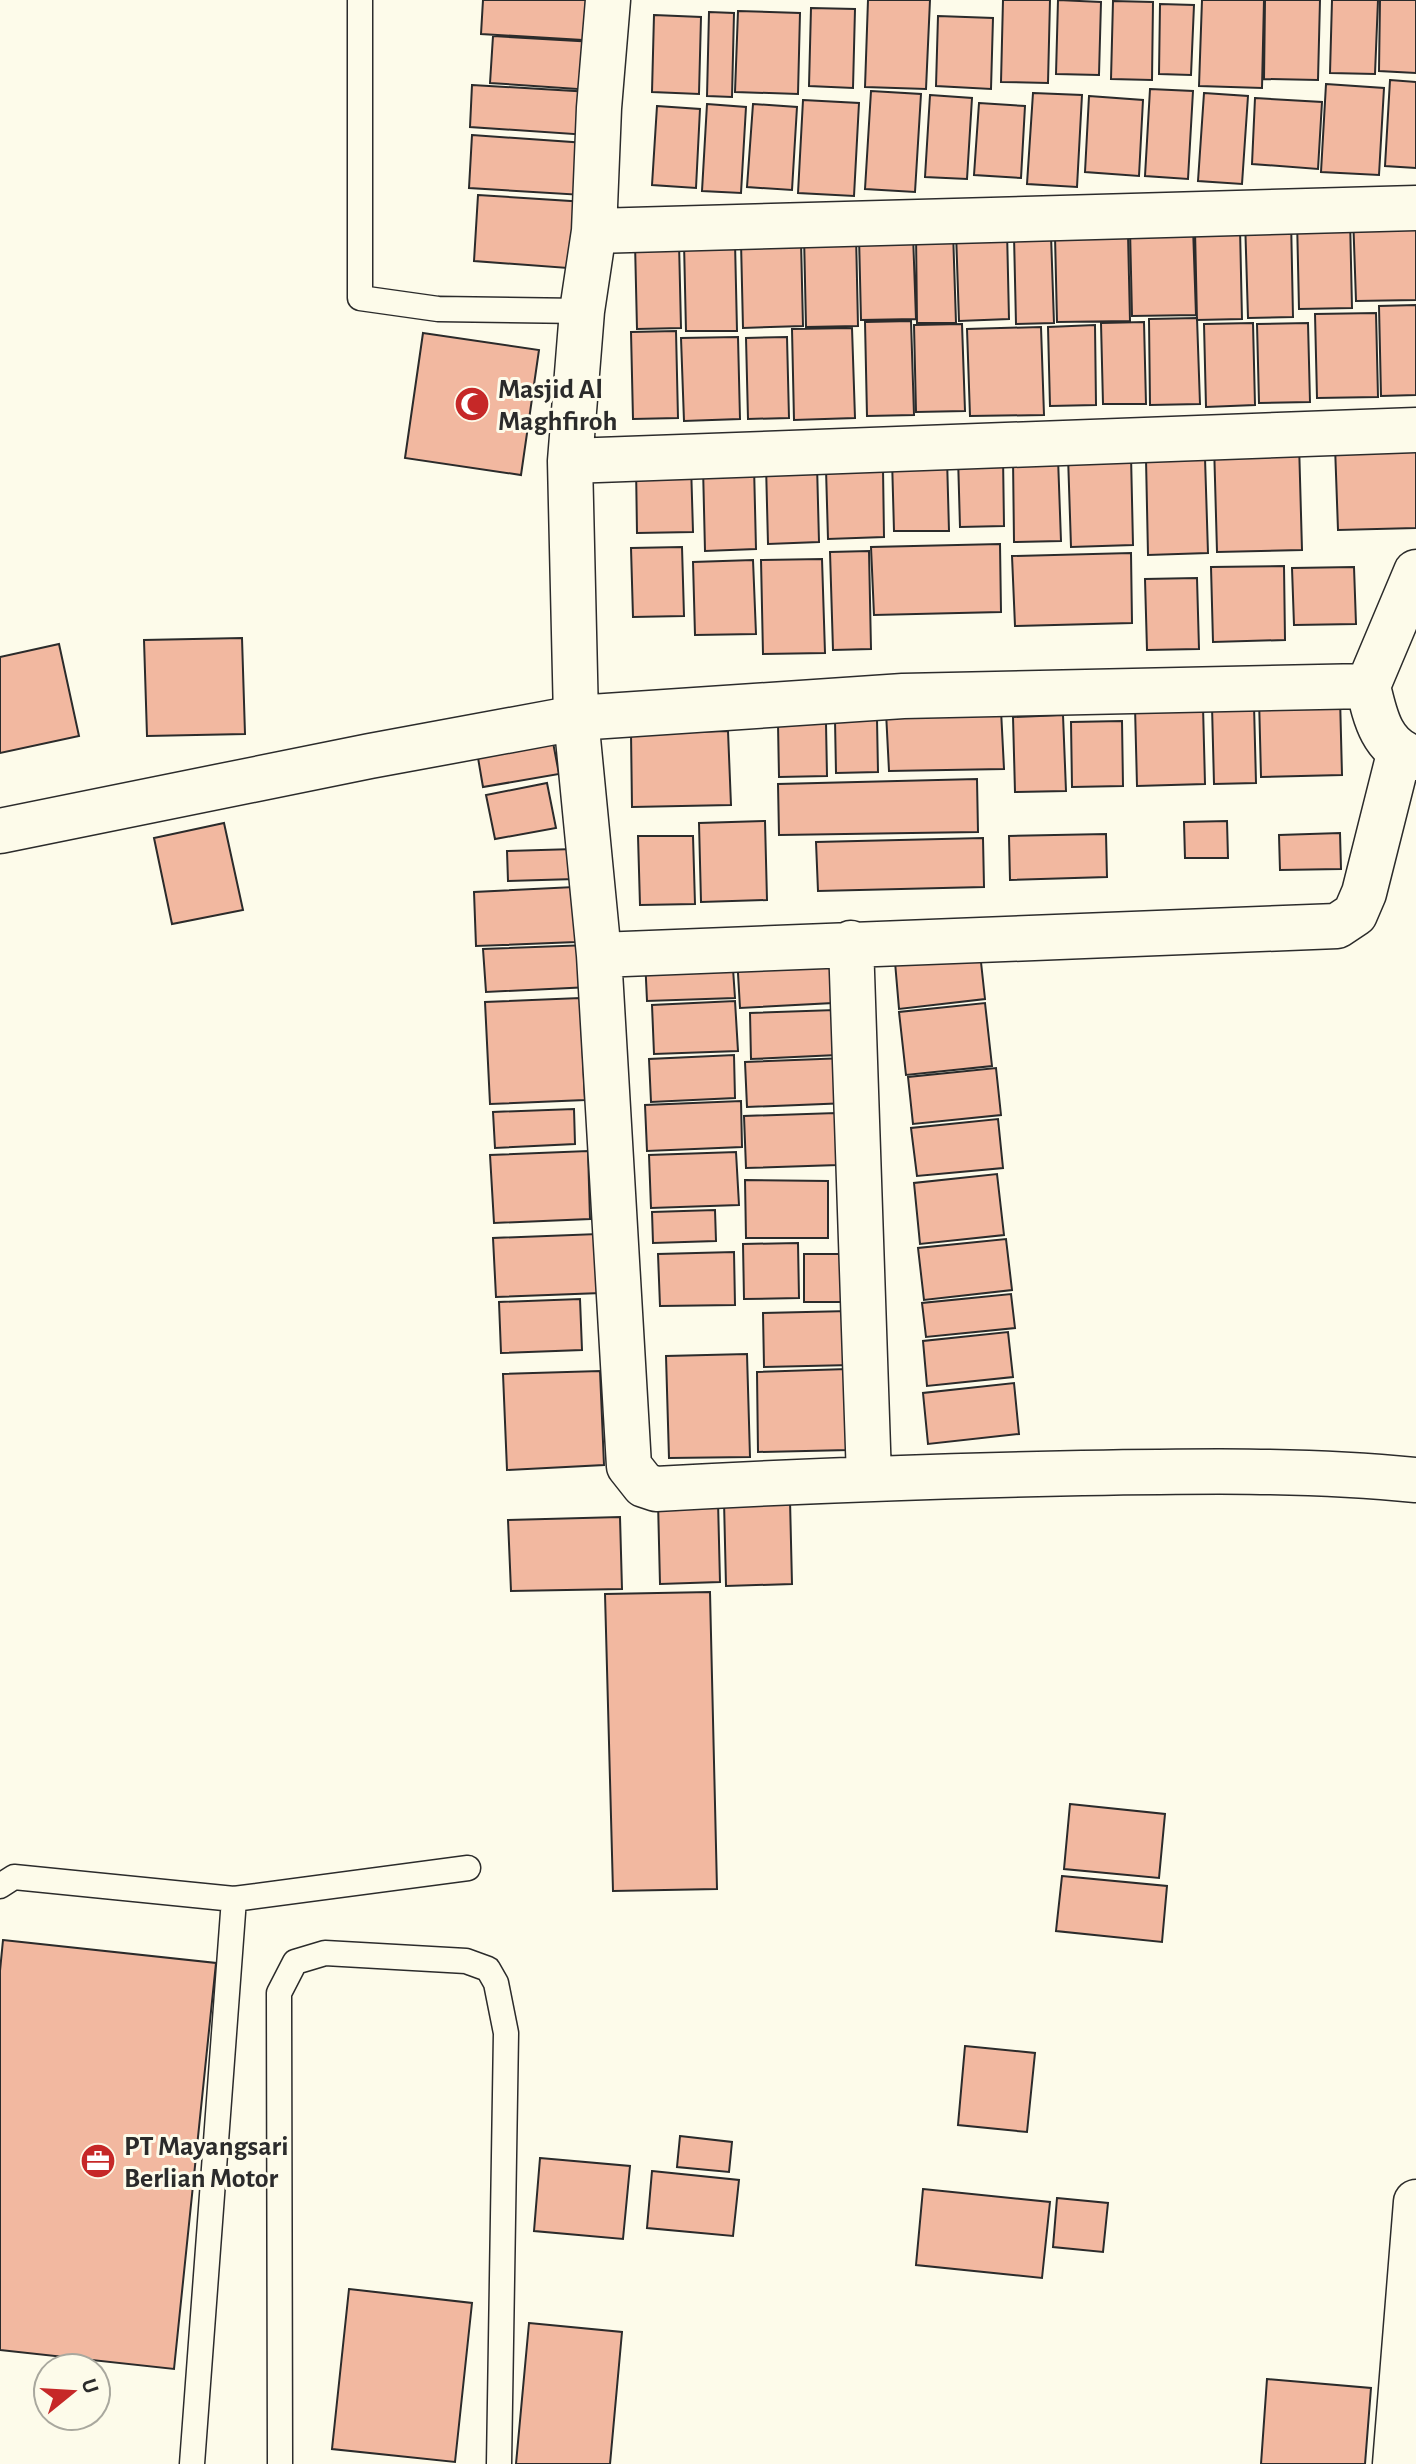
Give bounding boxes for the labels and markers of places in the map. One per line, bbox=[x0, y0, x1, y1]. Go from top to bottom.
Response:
place label: Masjid Al Maghfiroh bbox=[498, 376, 617, 436]
mosque icon: Masjid Al Maghfiroh bbox=[453, 385, 491, 423]
place label: PT Mayangsari Berlian Motor bbox=[124, 2133, 289, 2193]
office icon: PT Mayangsari Berlian Motor bbox=[79, 2142, 117, 2180]

